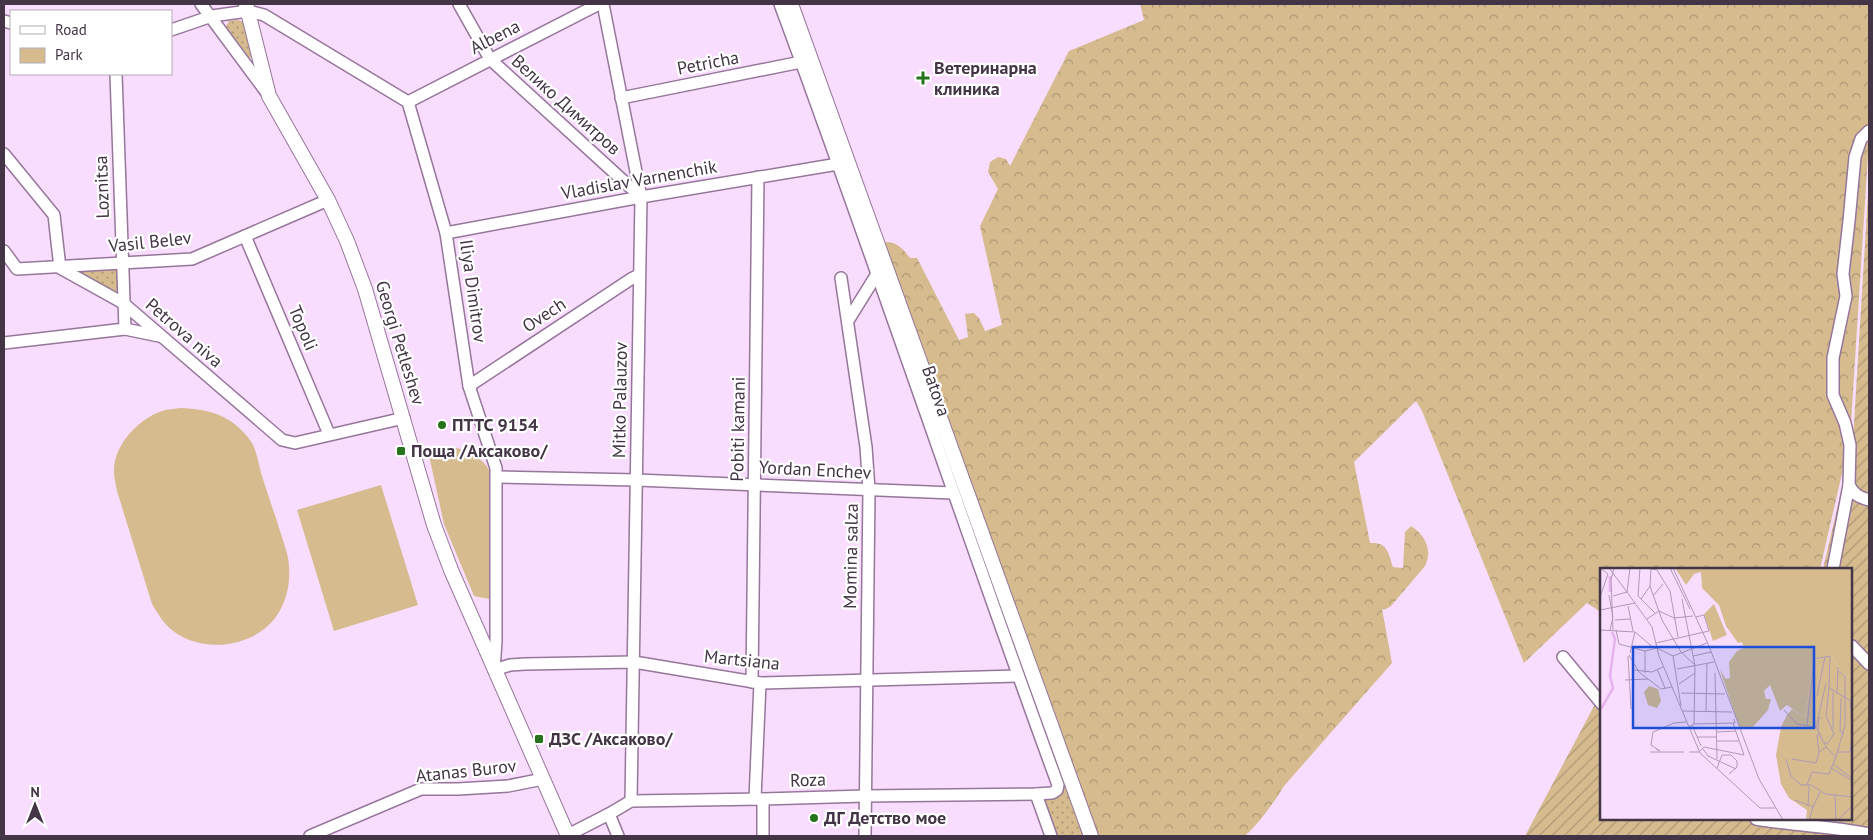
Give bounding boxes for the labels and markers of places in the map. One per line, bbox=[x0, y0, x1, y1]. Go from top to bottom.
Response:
place label: Ветеринарна клиника bbox=[934, 56, 1037, 100]
marker: Ветеринарна клиника bbox=[916, 71, 930, 85]
place label: ПТТС 9154 bbox=[452, 413, 538, 436]
marker: ПТТС 9154 bbox=[436, 419, 448, 431]
place label: Поща /Аксаково/ bbox=[411, 439, 548, 462]
marker: Поща /Аксаково/ bbox=[395, 445, 407, 457]
place label: ДЗС /Аксаково/ bbox=[549, 727, 673, 750]
marker: ДЗС /Аксаково/ bbox=[533, 733, 545, 745]
place label: ДГ Детство мое bbox=[824, 806, 946, 829]
marker: ДГ Детство мое bbox=[808, 812, 820, 824]

